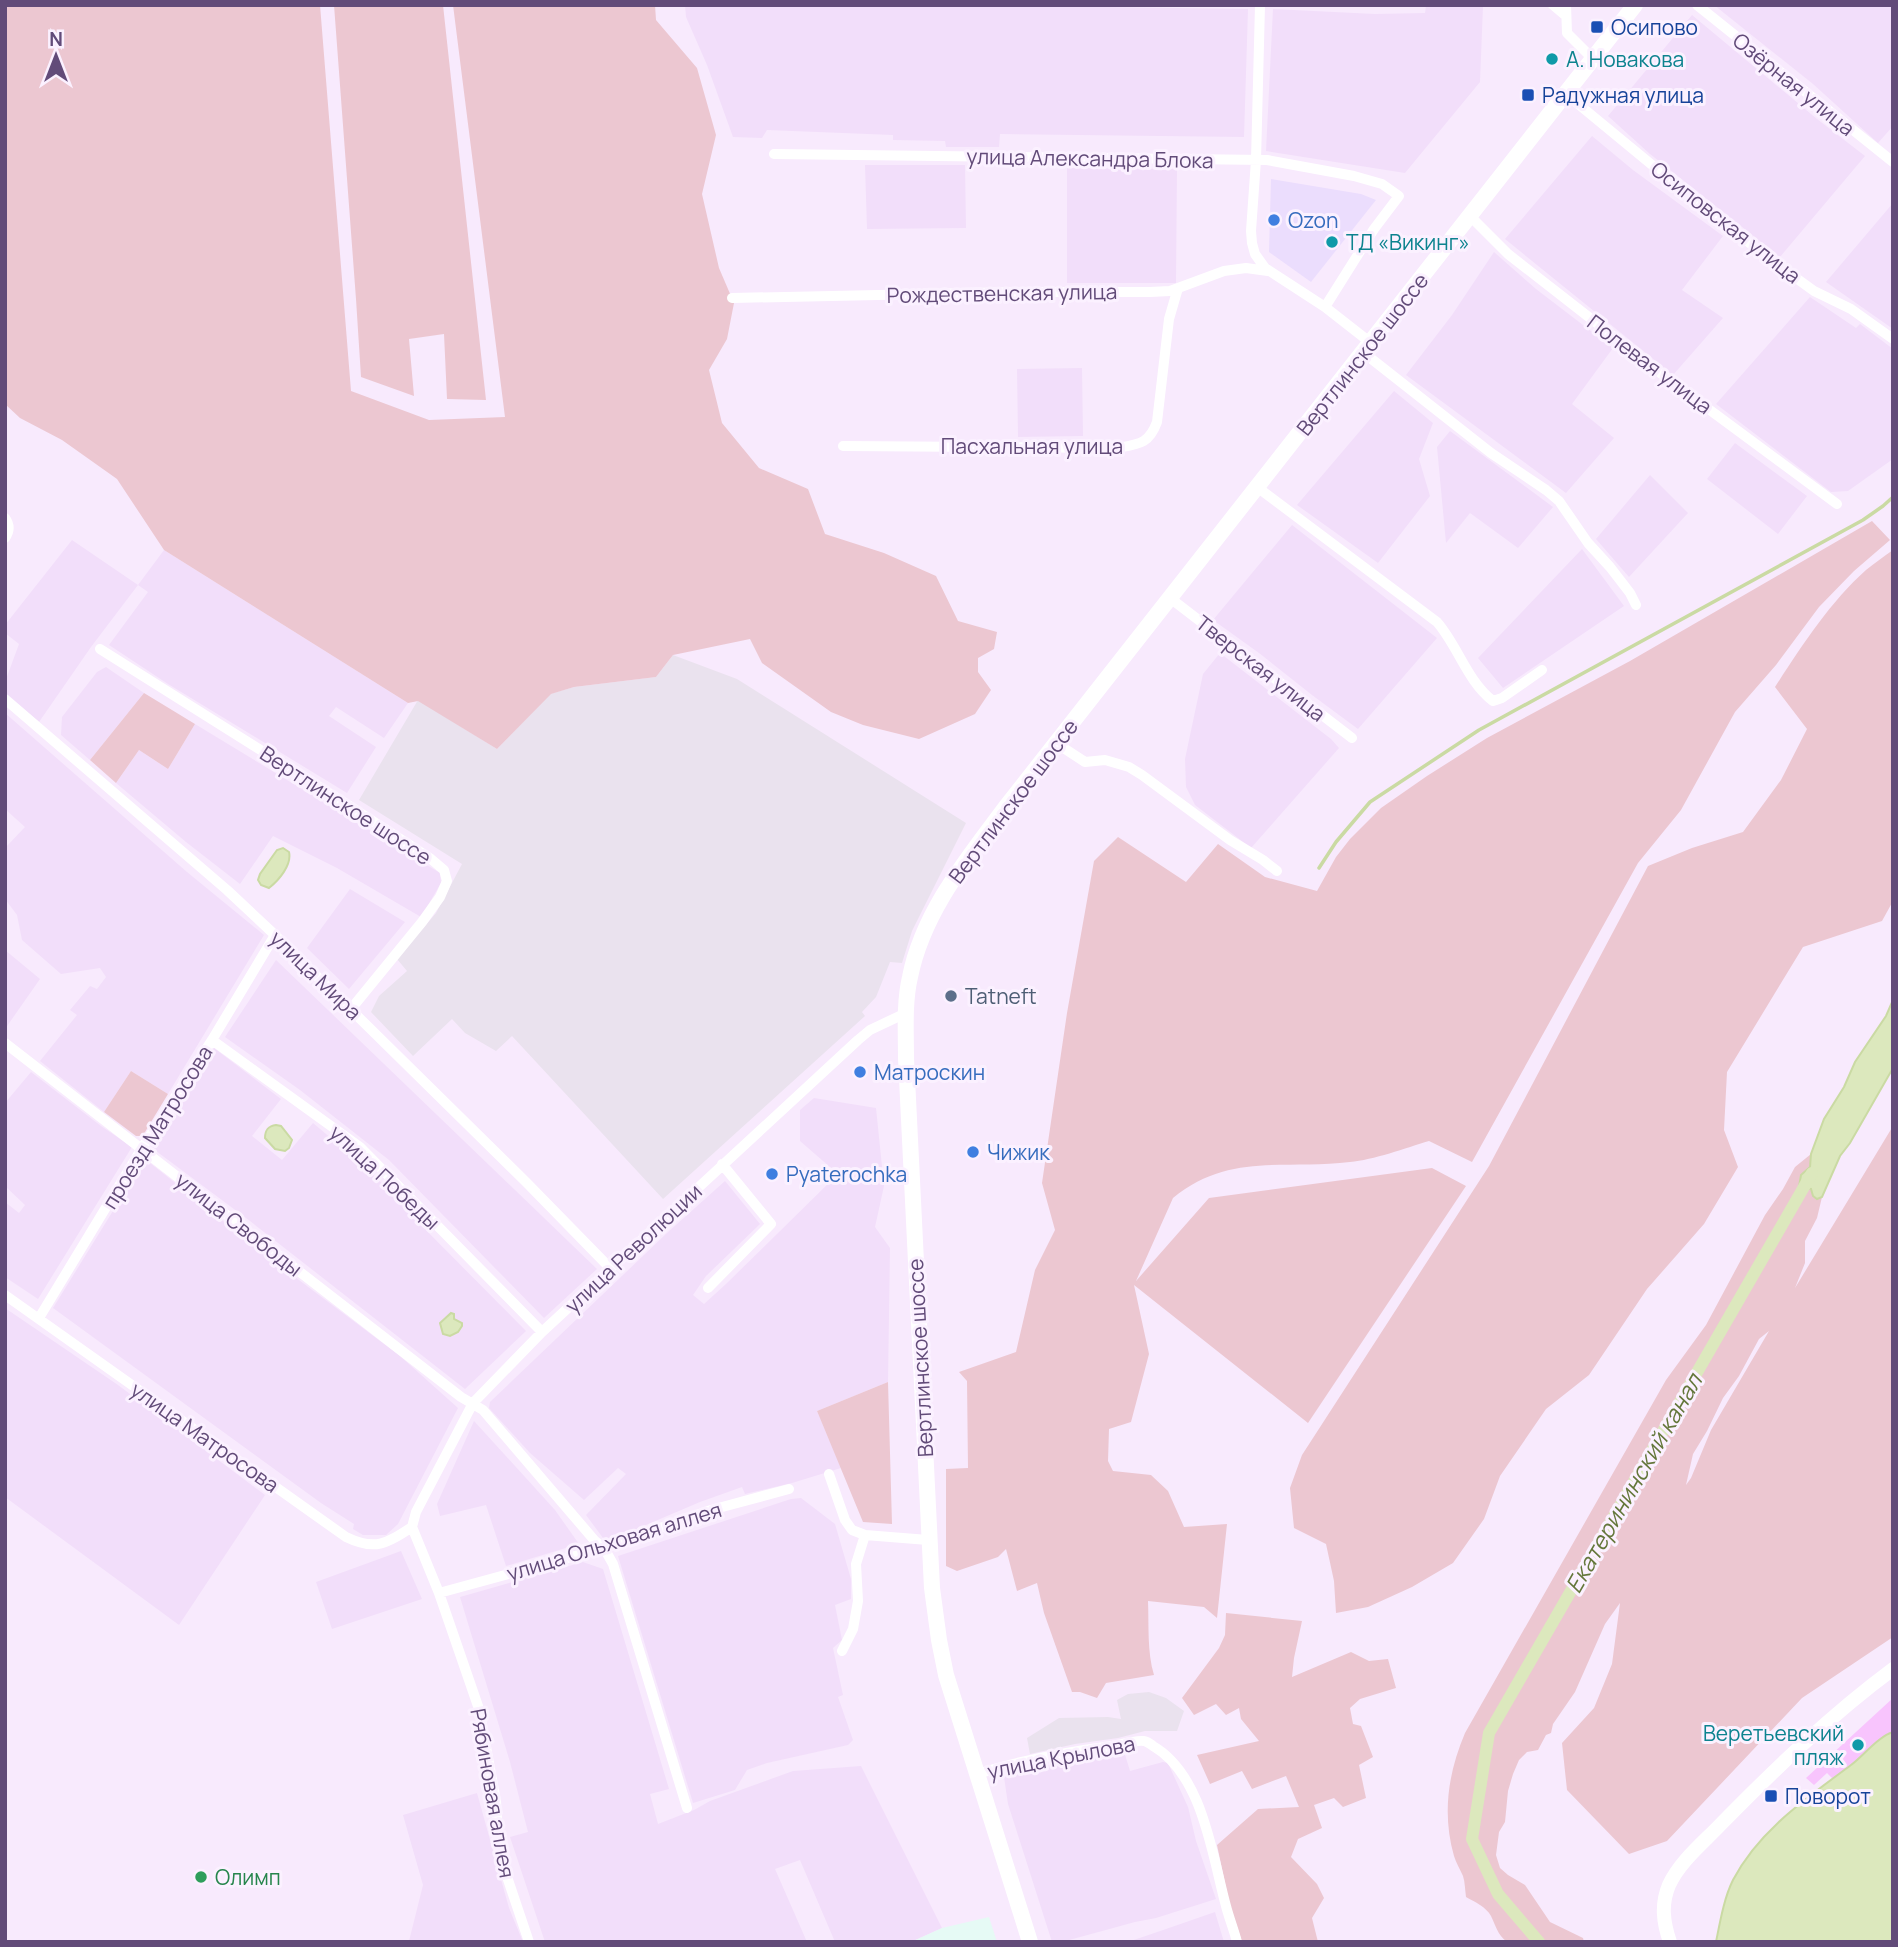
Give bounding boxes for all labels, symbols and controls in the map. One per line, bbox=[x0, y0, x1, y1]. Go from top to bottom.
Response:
place label: Осипово bbox=[1611, 13, 1698, 41]
marker: Осипово bbox=[1589, 19, 1605, 35]
north arrow bbox=[21, 21, 91, 91]
text: N bbox=[49, 26, 63, 52]
street label: Озёрная улица bbox=[1727, 26, 1861, 142]
place label: А. Новакова bbox=[1566, 45, 1684, 73]
marker: А. Новакова bbox=[1544, 51, 1560, 67]
place label: Радужная улица bbox=[1542, 81, 1704, 109]
marker: Радужная улица bbox=[1520, 87, 1536, 103]
street label: улица Александра Блока bbox=[966, 142, 1214, 174]
street label: Осиповская улица bbox=[1645, 155, 1807, 289]
place label: Ozon bbox=[1288, 206, 1338, 234]
marker: Ozon bbox=[1266, 212, 1282, 228]
place label: ТД «Викинг» bbox=[1346, 228, 1470, 256]
marker: ТД «Викинг» bbox=[1324, 234, 1340, 250]
street label: Вертлинское шоссе bbox=[1290, 267, 1434, 441]
street label: Рождественская улица bbox=[886, 277, 1118, 309]
street label: Полевая улица bbox=[1582, 308, 1718, 420]
street label: Пасхальная улица bbox=[941, 432, 1123, 460]
street label: Тверская улица bbox=[1190, 609, 1332, 727]
street label: Вертлинское шоссе bbox=[942, 713, 1084, 889]
street label: Вертлинское шоссе bbox=[255, 739, 437, 871]
street label: улица Мира bbox=[264, 924, 368, 1026]
place label: Tatneft bbox=[965, 982, 1037, 1010]
marker: Tatneft bbox=[943, 988, 959, 1004]
street label: проезд Матросова bbox=[95, 1040, 219, 1214]
place label: Матроскин bbox=[874, 1058, 985, 1086]
marker: Матроскин bbox=[852, 1064, 868, 1080]
street label: улица Победы bbox=[324, 1118, 446, 1236]
place label: Чижик bbox=[987, 1138, 1050, 1166]
marker: Чижик bbox=[965, 1144, 981, 1160]
place label: Pyaterochka bbox=[786, 1160, 907, 1188]
street label: улица Свободы bbox=[170, 1166, 308, 1282]
marker: Pyaterochka bbox=[764, 1166, 780, 1182]
street label: улица Революции bbox=[558, 1177, 708, 1319]
street label: Вертлинское шоссе bbox=[901, 1258, 939, 1458]
water label: Екатерининский канал bbox=[1557, 1366, 1710, 1598]
street label: улица Матросова bbox=[125, 1375, 285, 1499]
street label: улица Ольховая аллея bbox=[503, 1495, 725, 1587]
street label: Рябиновая аллея bbox=[464, 1706, 522, 1880]
place label: Веретьевский пляж bbox=[1703, 1719, 1844, 1771]
street label: улица Крылова bbox=[985, 1729, 1137, 1785]
marker: Веретьевский пляж bbox=[1850, 1737, 1866, 1753]
place label: Поворот bbox=[1785, 1782, 1871, 1810]
marker: Поворот bbox=[1763, 1788, 1779, 1804]
place label: Олимп bbox=[215, 1863, 281, 1891]
marker: Олимп bbox=[193, 1869, 209, 1885]

